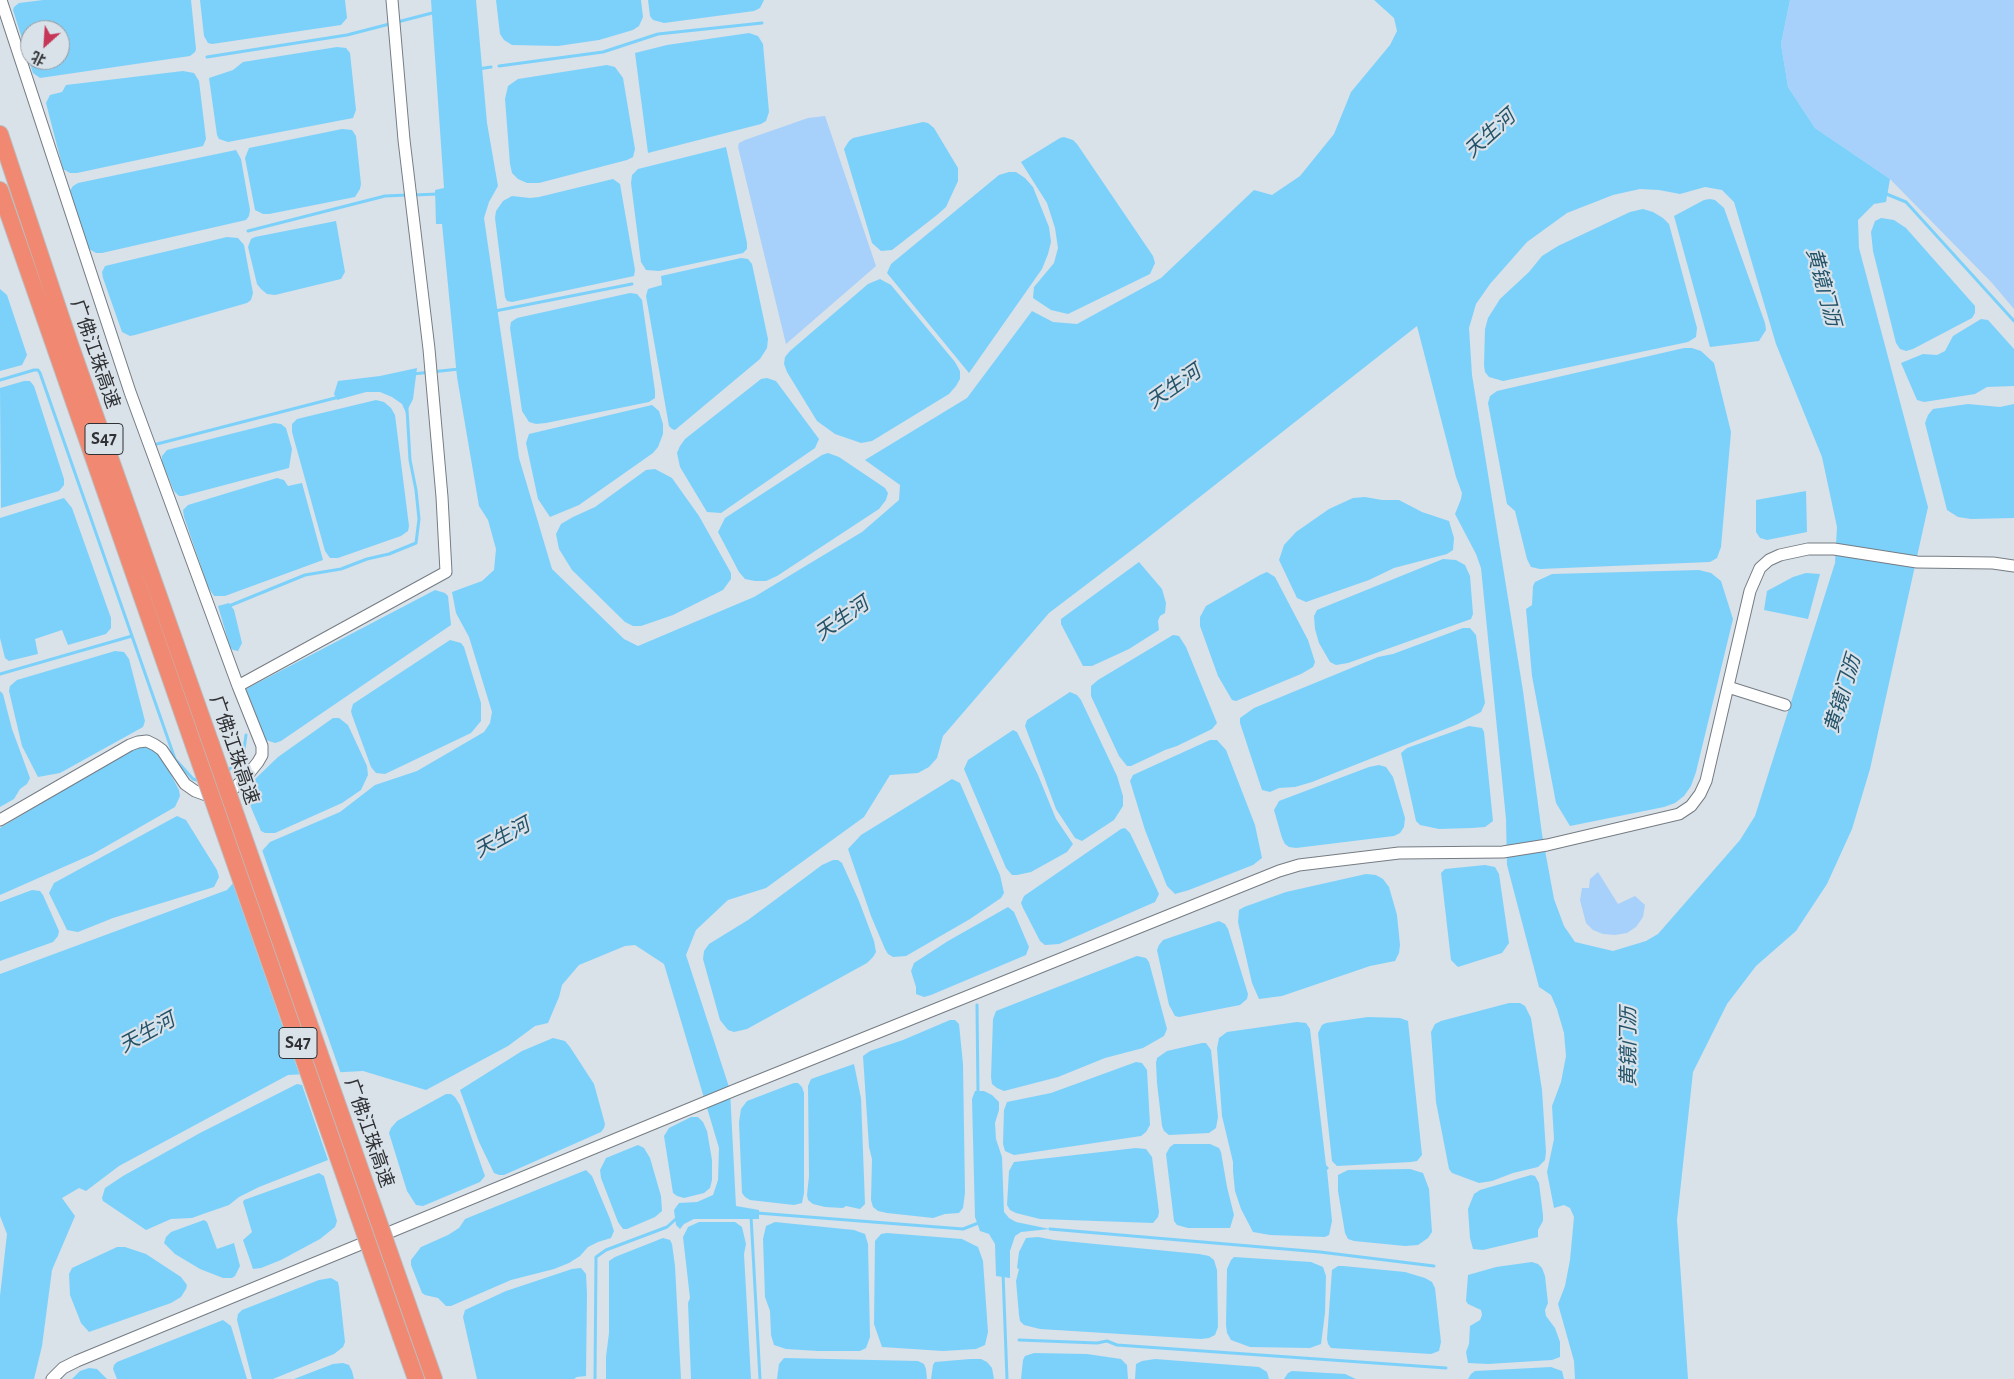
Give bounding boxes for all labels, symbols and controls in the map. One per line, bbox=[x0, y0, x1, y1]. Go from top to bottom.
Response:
north arrow bbox=[20, 20, 70, 70]
text: 北 bbox=[30, 48, 48, 67]
water label: 天生河 bbox=[1460, 105, 1520, 163]
water label: 黄镜门沥 bbox=[1801, 245, 1845, 329]
street label: 广佛江珠高速 bbox=[66, 296, 124, 412]
water label: 天生河 bbox=[1143, 360, 1205, 414]
road number: S47 bbox=[85, 424, 123, 454]
water label: 天生河 bbox=[811, 592, 873, 646]
water label: 黄镜门沥 bbox=[1820, 652, 1866, 736]
street label: 广佛江珠高速 bbox=[205, 692, 263, 808]
water label: 天生河 bbox=[470, 813, 534, 863]
water label: 黄镜门沥 bbox=[1617, 1007, 1641, 1087]
water label: 天生河 bbox=[115, 1008, 179, 1058]
road number: S47 bbox=[279, 1028, 317, 1058]
street label: 广佛江珠高速 bbox=[340, 1075, 398, 1191]

